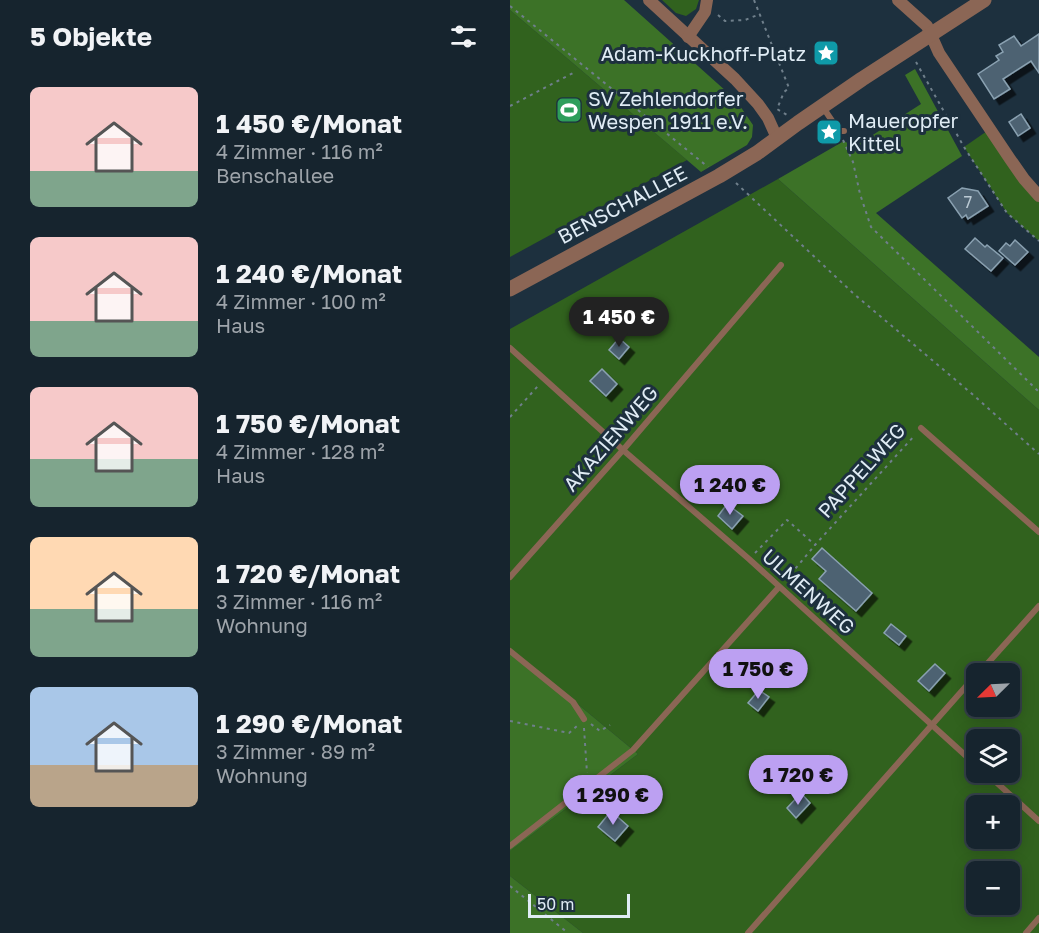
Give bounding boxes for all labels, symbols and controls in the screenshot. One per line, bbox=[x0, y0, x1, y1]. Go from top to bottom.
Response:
icon: filters bbox=[447, 20, 480, 53]
text: 5 Objekte bbox=[30, 21, 152, 52]
place icon: Adam-Kuckhoff-Platz bbox=[811, 38, 841, 68]
place label: Adam-Kuckhoff-Platz bbox=[601, 41, 806, 65]
place label: SV Zehlendorfer Wespen 1911 e.V. bbox=[588, 86, 748, 133]
sports icon: SV Zehlendorfer Wespen 1911 e.V. bbox=[554, 95, 584, 125]
text: 1 450 €/Monat bbox=[216, 108, 402, 139]
place label: Maueropfer Kittel bbox=[848, 108, 959, 155]
icon: home bbox=[78, 111, 150, 183]
place icon: Maueropfer Kittel bbox=[814, 117, 844, 147]
text: 4 Zimmer · 116 m² bbox=[216, 139, 383, 163]
street label: BENSCHALLEE bbox=[553, 160, 691, 248]
text: Benschallee bbox=[216, 163, 334, 187]
house number: 7 bbox=[964, 192, 972, 212]
text: 1 240 €/Monat bbox=[216, 258, 402, 289]
icon: home bbox=[78, 261, 150, 333]
text: 4 Zimmer · 100 m² bbox=[216, 289, 386, 313]
pin: 1 450 € bbox=[564, 297, 674, 348]
text: 1 450 € bbox=[583, 304, 655, 328]
text: Haus bbox=[216, 313, 265, 337]
street label: AKAZIENWEG bbox=[558, 380, 662, 496]
text: 1 750 €/Monat bbox=[216, 408, 400, 439]
icon: home bbox=[78, 411, 150, 483]
street label: PAPPELWEG bbox=[812, 418, 910, 522]
text: 4 Zimmer · 128 m² bbox=[216, 439, 385, 463]
text: Haus bbox=[216, 463, 265, 487]
pin: 1 240 € bbox=[675, 465, 785, 516]
text: 1 240 € bbox=[694, 472, 766, 496]
street label: ULMENWEG bbox=[758, 543, 860, 639]
text: 1 720 €/Monat bbox=[216, 558, 400, 589]
icon: home bbox=[78, 561, 150, 633]
text: 3 Zimmer · 116 m² bbox=[216, 589, 382, 613]
text: Wohnung bbox=[216, 613, 308, 637]
pin: 1 750 € bbox=[703, 649, 813, 700]
text: 1 750 € bbox=[723, 656, 793, 680]
north arrow bbox=[966, 663, 1020, 717]
map controls bbox=[966, 663, 1020, 915]
text: 1 290 €/Monat bbox=[216, 708, 402, 739]
icon: home bbox=[78, 711, 150, 783]
button: layers bbox=[966, 729, 1020, 783]
text: 3 Zimmer · 89 m² bbox=[216, 739, 375, 763]
pin: 1 720 € bbox=[743, 755, 853, 806]
text: 1 720 € bbox=[763, 762, 833, 786]
text: Wohnung bbox=[216, 763, 308, 787]
pin: 1 290 € bbox=[558, 775, 668, 826]
text: 1 290 € bbox=[577, 782, 649, 806]
button: + bbox=[966, 795, 1020, 849]
button: − bbox=[966, 861, 1020, 915]
scale bar bbox=[528, 891, 630, 918]
text: 50 m bbox=[537, 894, 574, 914]

